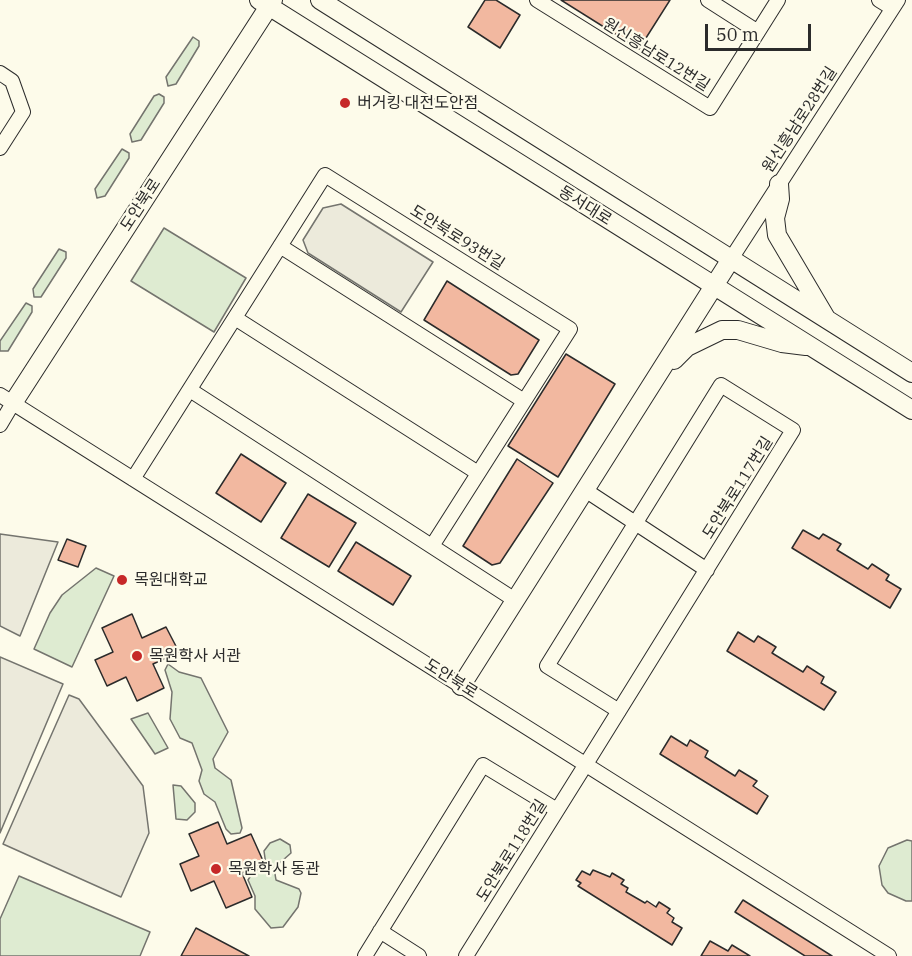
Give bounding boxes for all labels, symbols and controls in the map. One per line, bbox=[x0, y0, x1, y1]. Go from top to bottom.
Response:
scale bar bbox=[708, 12, 814, 50]
street label: 원신흥남로12번길 bbox=[599, 14, 713, 96]
text: 50 m bbox=[716, 23, 759, 46]
street label: 원신흥남로28번길 bbox=[759, 64, 841, 176]
place label: 버거킹 대전도안점 bbox=[357, 93, 478, 113]
marker: 버거킹 대전도안점 bbox=[338, 96, 352, 110]
street label: 도안북로 bbox=[117, 175, 165, 235]
street label: 동서대로 bbox=[555, 182, 615, 230]
street label: 도안북로93번길 bbox=[406, 201, 508, 275]
street label: 도안북로117번길 bbox=[699, 433, 777, 543]
place label: 목원대학교 bbox=[134, 570, 208, 590]
marker: 목원대학교 bbox=[115, 573, 129, 587]
place label: 목원학사 서관 bbox=[149, 646, 241, 666]
marker: 목원학사 서관 bbox=[130, 649, 144, 663]
street label: 도안북로 bbox=[421, 655, 481, 703]
street label: 도안북로118번길 bbox=[473, 796, 551, 906]
place label: 목원학사 동관 bbox=[228, 859, 320, 879]
marker: 목원학사 동관 bbox=[209, 862, 223, 876]

